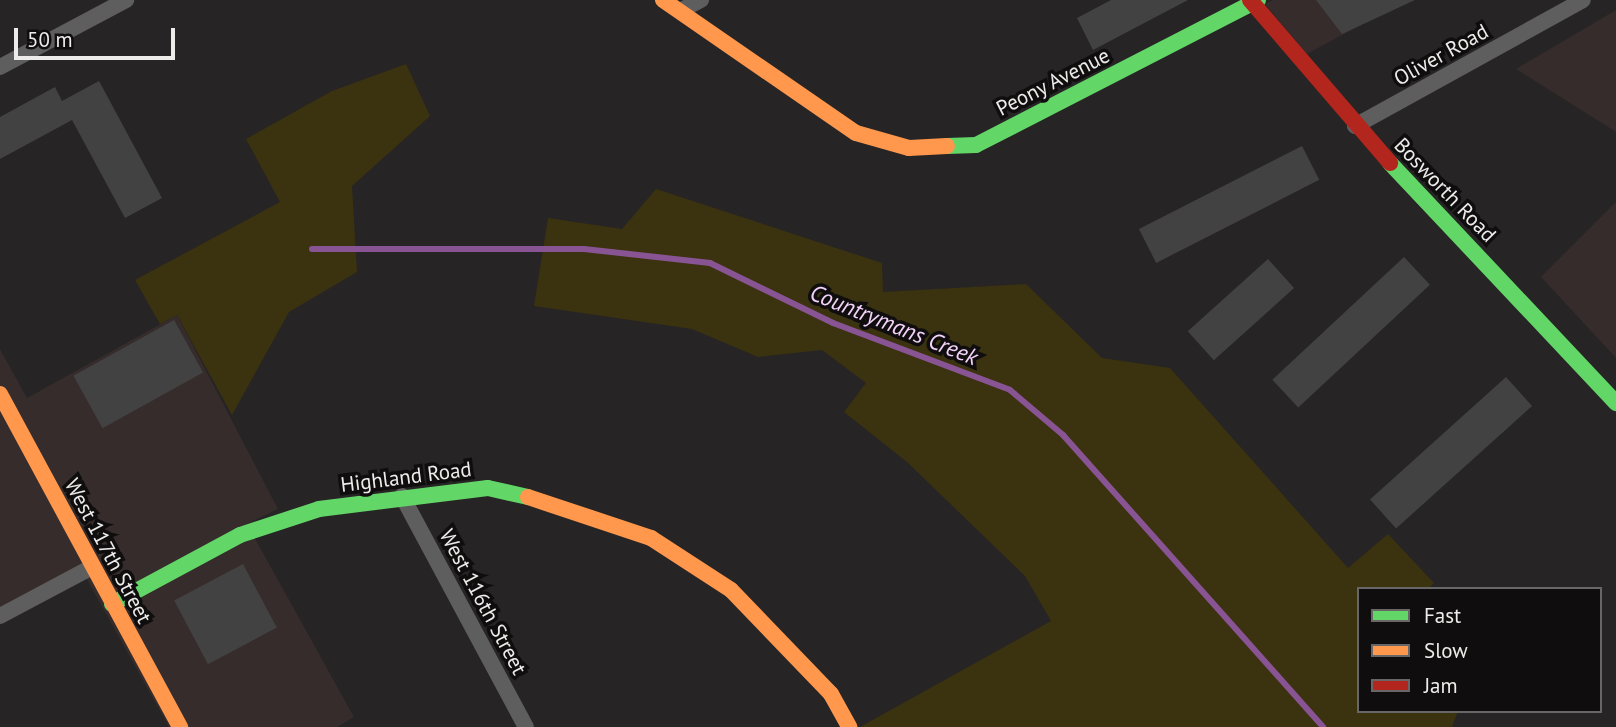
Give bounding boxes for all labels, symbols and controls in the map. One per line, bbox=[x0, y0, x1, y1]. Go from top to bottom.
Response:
scale bar bbox=[18, 14, 178, 58]
street label: Oliver Road bbox=[1389, 19, 1493, 91]
text: 50 m bbox=[27, 26, 73, 53]
street label: Peony Avenue bbox=[992, 42, 1114, 122]
street label: Bosworth Road bbox=[1389, 133, 1501, 247]
water label: Countrymans Creek bbox=[806, 279, 982, 371]
street label: Highland Road bbox=[339, 456, 473, 498]
street label: West 117th Street bbox=[59, 474, 157, 628]
street label: West 116th Street bbox=[434, 525, 532, 679]
legend bbox=[1357, 587, 1602, 713]
text: Fast bbox=[1424, 602, 1461, 629]
text: Slow bbox=[1424, 637, 1468, 664]
text: Jam bbox=[1424, 672, 1458, 699]

